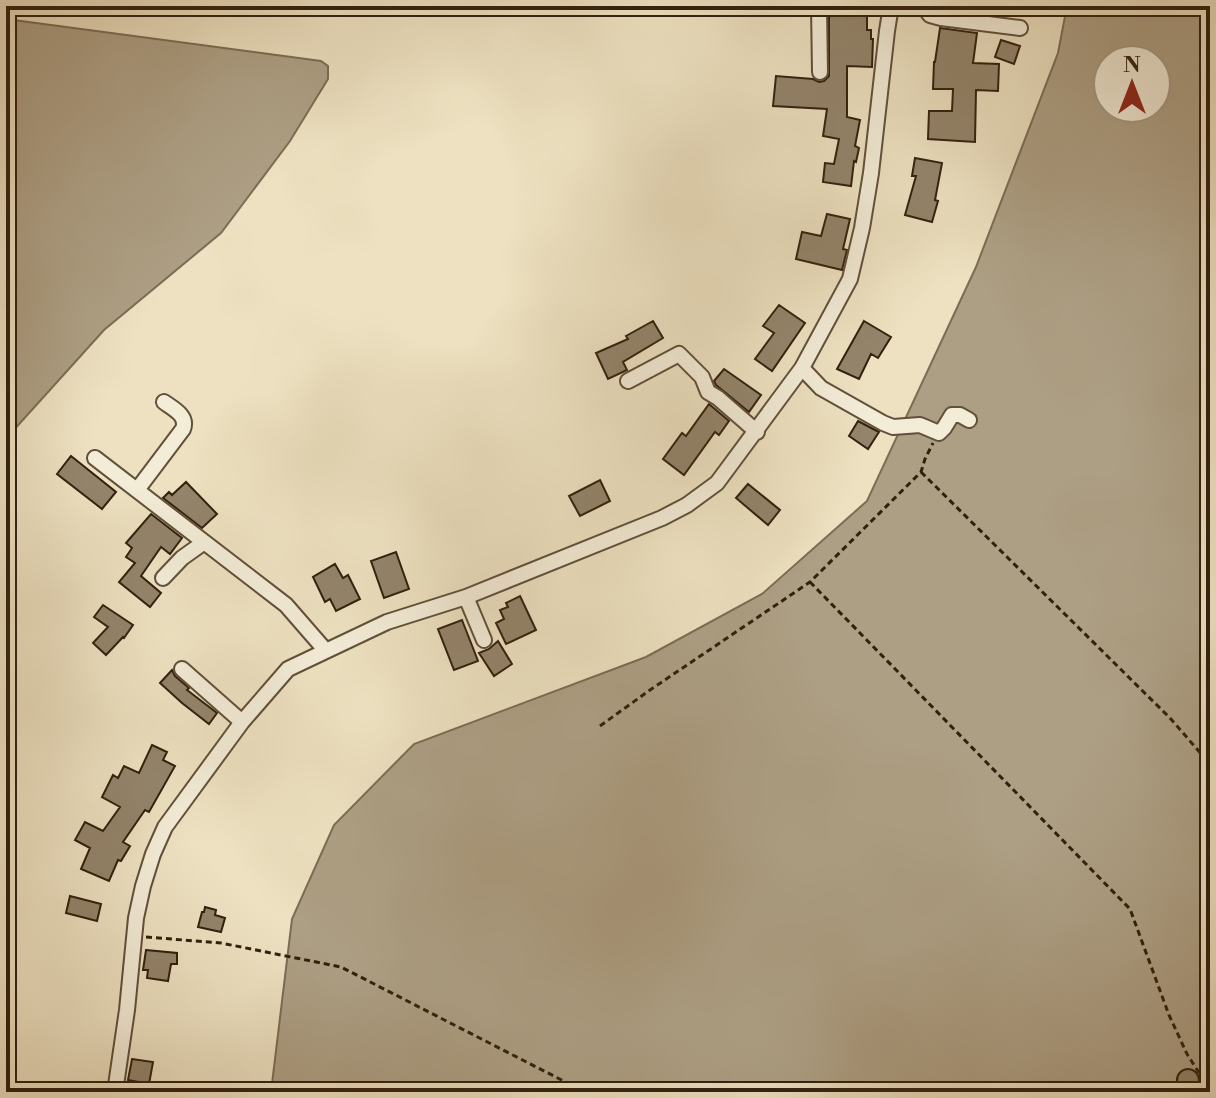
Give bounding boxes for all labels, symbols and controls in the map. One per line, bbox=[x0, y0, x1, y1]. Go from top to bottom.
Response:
north arrow bbox=[1092, 44, 1172, 124]
text: N bbox=[1123, 52, 1141, 79]

